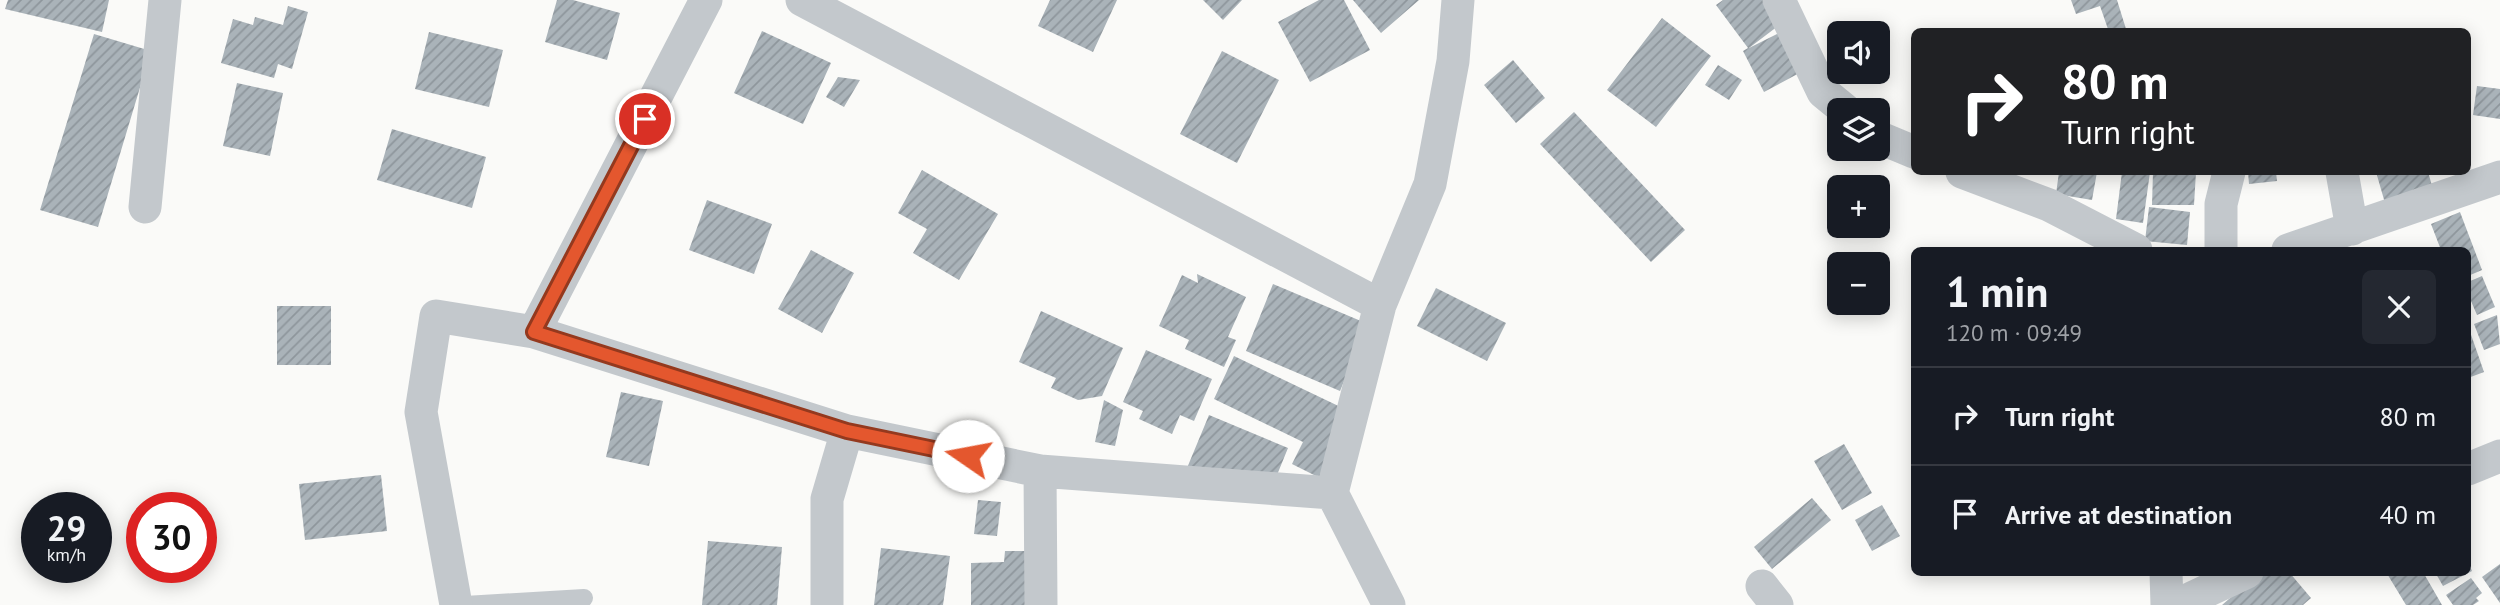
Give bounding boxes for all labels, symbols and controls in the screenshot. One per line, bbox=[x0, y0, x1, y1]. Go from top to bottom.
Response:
map controls bbox=[1827, 21, 1890, 315]
button: sound bbox=[1827, 21, 1890, 84]
text: 80 m bbox=[2061, 49, 2168, 113]
icon: right bbox=[1946, 56, 2037, 147]
pin bbox=[615, 89, 675, 149]
button: layers bbox=[1827, 98, 1890, 161]
icon: arrive bbox=[626, 100, 664, 138]
text: Turn right bbox=[2061, 111, 2195, 153]
button: + bbox=[1827, 175, 1890, 238]
button: − bbox=[1827, 252, 1890, 315]
text: 1 min bbox=[1946, 264, 2048, 319]
button: close bbox=[2362, 270, 2436, 344]
text: 120 m · 09:49 bbox=[1946, 318, 2082, 347]
icon: right bbox=[1946, 397, 1984, 435]
text: Turn right bbox=[2005, 400, 2114, 433]
text: 80 m bbox=[2380, 400, 2436, 433]
position arrow bbox=[931, 419, 1005, 493]
speed limit sign: 30 bbox=[126, 492, 217, 583]
icon: arrive bbox=[1946, 495, 1984, 533]
text: Arrive at destination bbox=[2005, 498, 2232, 531]
text: 40 m bbox=[2380, 498, 2436, 531]
text: 29 bbox=[47, 505, 86, 551]
text: km/h bbox=[47, 543, 86, 566]

